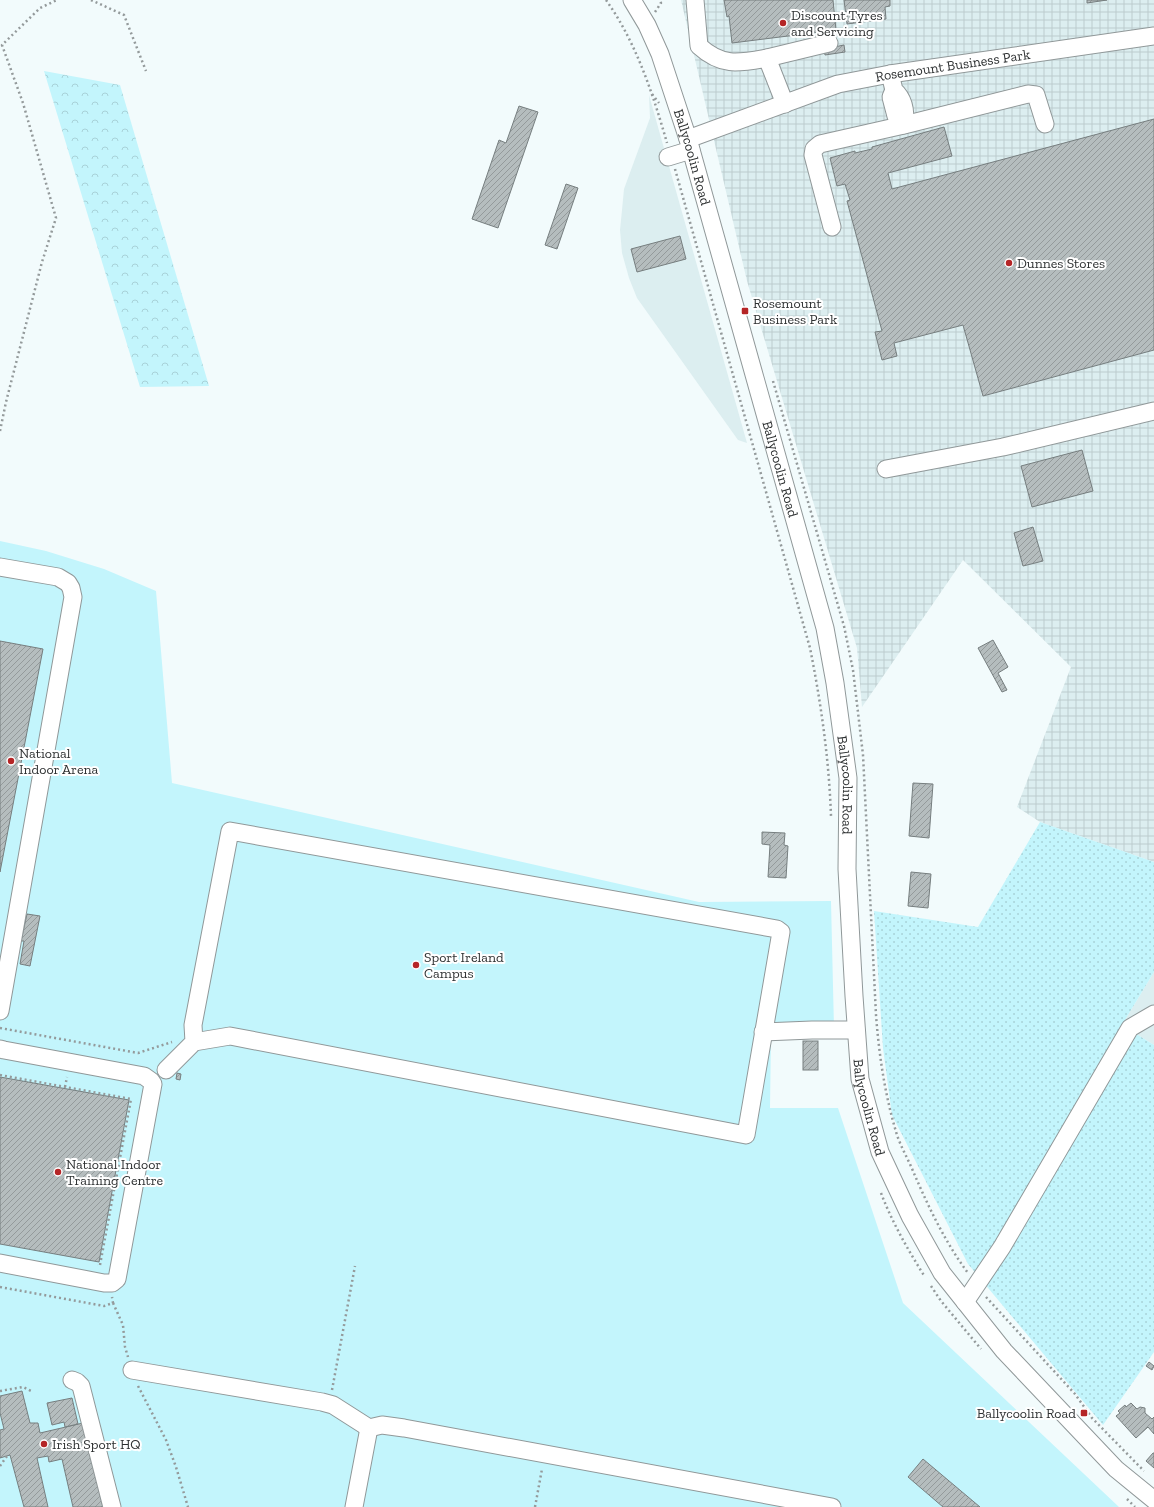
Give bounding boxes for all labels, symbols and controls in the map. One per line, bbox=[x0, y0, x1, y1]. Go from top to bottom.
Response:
place label: Discount Tyres and Servicing bbox=[791, 7, 883, 40]
marker: Discount Tyres and Servicing bbox=[778, 18, 788, 28]
street label: Rosemount Business Park bbox=[874, 45, 1032, 85]
street label: Ballycoolin Road bbox=[670, 107, 715, 207]
place label: Dunnes Stores bbox=[1017, 255, 1105, 272]
marker: Dunnes Stores bbox=[1004, 258, 1014, 268]
place label: Rosemount Business Park bbox=[753, 295, 838, 328]
marker: Rosemount Business Park bbox=[740, 306, 750, 316]
street label: Ballycoolin Road bbox=[759, 419, 802, 519]
street label: Ballycoolin Road bbox=[834, 735, 856, 835]
place label: National Indoor Arena bbox=[19, 745, 99, 778]
marker: National Indoor Arena bbox=[6, 756, 16, 766]
place label: Sport Ireland Campus bbox=[424, 949, 504, 982]
marker: Sport Ireland Campus bbox=[411, 960, 421, 970]
street label: Ballycoolin Road bbox=[850, 1058, 889, 1158]
place label: National Indoor Training Centre bbox=[66, 1156, 164, 1189]
marker: National Indoor Training Centre bbox=[53, 1167, 63, 1177]
place label: Ballycoolin Road bbox=[977, 1405, 1076, 1422]
marker: Ballycoolin Road bbox=[1079, 1408, 1089, 1418]
place label: Irish Sport HQ bbox=[52, 1436, 141, 1453]
marker: Irish Sport HQ bbox=[39, 1439, 49, 1449]

